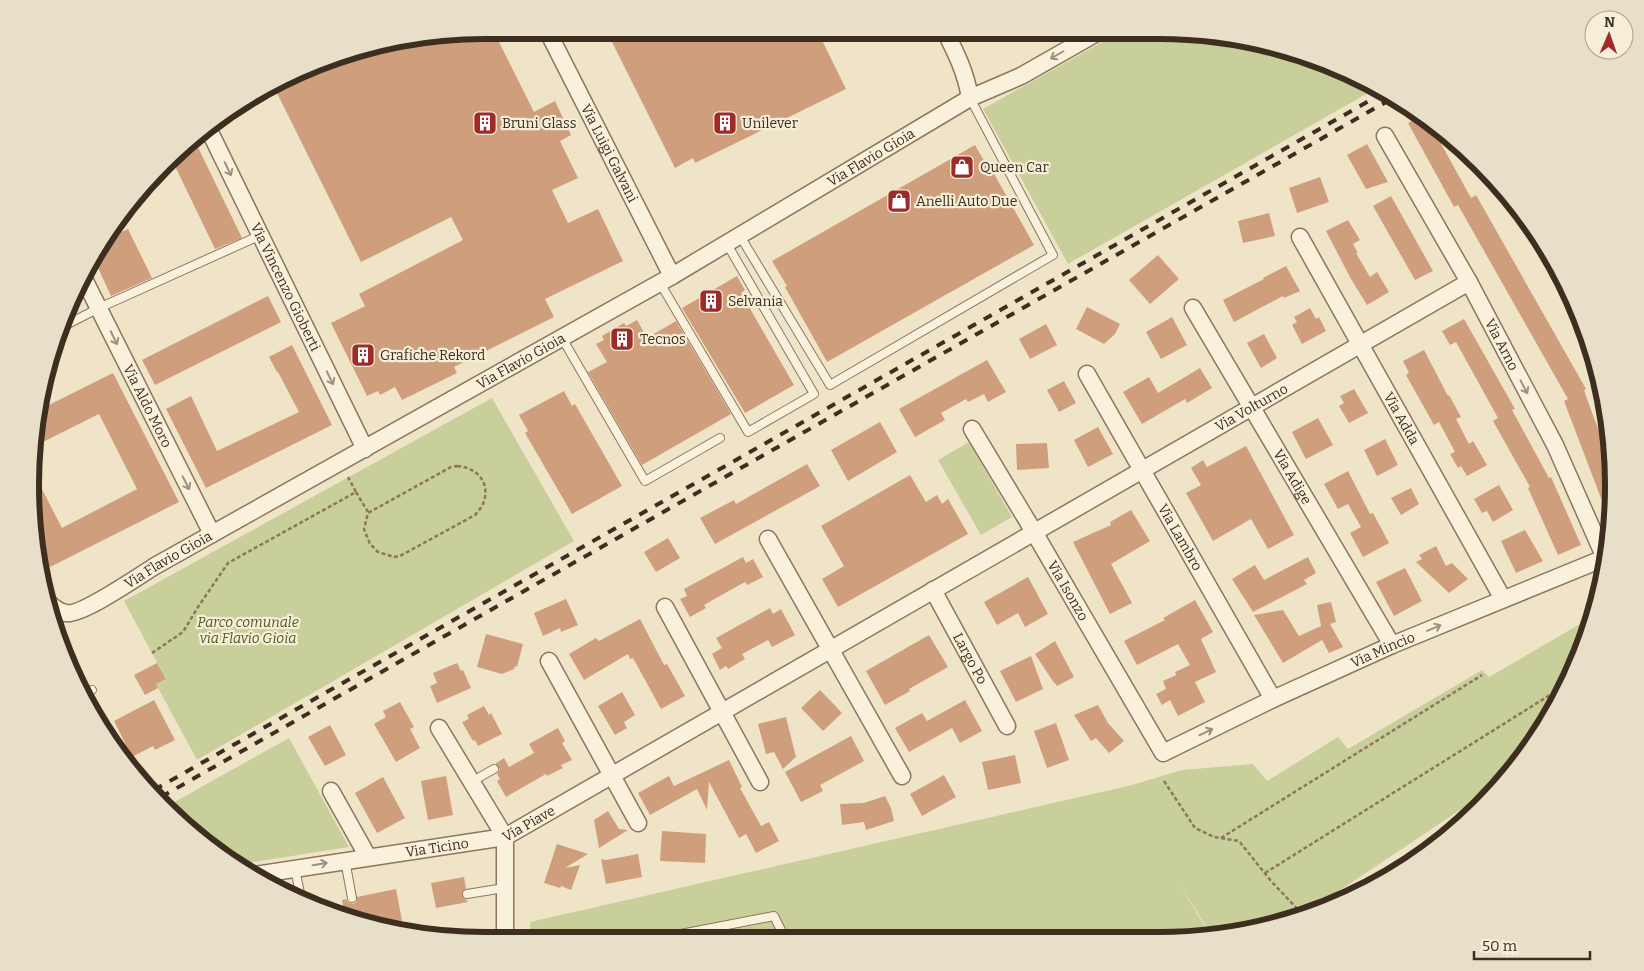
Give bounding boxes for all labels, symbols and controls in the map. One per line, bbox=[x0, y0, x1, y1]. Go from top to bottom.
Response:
north arrow bbox=[1584, 10, 1634, 60]
text: N bbox=[1604, 14, 1615, 31]
one-way arrow bbox=[1050, 50, 1065, 60]
street label: Via Luigi Galvani bbox=[577, 101, 642, 205]
building icon: Bruni Glass bbox=[472, 110, 498, 136]
building icon: Unilever bbox=[712, 110, 738, 136]
place label: Bruni Glass bbox=[502, 115, 576, 132]
place label: Unilever bbox=[742, 115, 798, 132]
street label: Via Flavio Gioia bbox=[824, 124, 918, 190]
shop icon: Queen Car bbox=[949, 154, 975, 180]
place label: Queen Car bbox=[980, 159, 1049, 176]
one-way arrow bbox=[224, 162, 234, 177]
shop icon: Anelli Auto Due bbox=[886, 188, 912, 214]
place label: Anelli Auto Due bbox=[916, 193, 1017, 210]
street label: Via Vincenzo Gioberti bbox=[247, 220, 324, 354]
building icon: Selvania bbox=[698, 288, 724, 314]
place label: Selvania bbox=[728, 293, 783, 310]
street label: Via Arno bbox=[1481, 316, 1523, 373]
building icon: Tecnos bbox=[609, 326, 635, 352]
street label: Via Flavio Gioia bbox=[473, 329, 568, 392]
one-way arrow bbox=[110, 330, 119, 345]
place label: Tecnos bbox=[640, 331, 686, 348]
building icon: Grafiche Rekord bbox=[350, 342, 376, 368]
place label: Grafiche Rekord bbox=[380, 347, 485, 364]
street label: Via Aldo Moro bbox=[120, 362, 176, 450]
one-way arrow bbox=[326, 370, 336, 385]
one-way arrow bbox=[1520, 379, 1529, 394]
street label: Via Volturno bbox=[1212, 380, 1291, 435]
street label: Via Adda bbox=[1380, 389, 1423, 448]
street label: Via Adige bbox=[1270, 446, 1315, 507]
one-way arrow bbox=[182, 475, 191, 490]
street label: Via Lambro bbox=[1155, 501, 1206, 574]
street label: Via Flavio Gioia bbox=[121, 527, 215, 592]
street label: Via Isonzo bbox=[1044, 557, 1092, 624]
park label: Parco comunale via Flavio Gioia bbox=[197, 614, 299, 647]
one-way arrow bbox=[1426, 622, 1441, 632]
street label: Via Mincio bbox=[1348, 628, 1417, 671]
street label: Largo Po bbox=[949, 630, 991, 687]
one-way arrow bbox=[1199, 727, 1214, 737]
street label: Via Piave bbox=[499, 802, 558, 845]
street label: Via Ticino bbox=[404, 834, 470, 860]
one-way arrow bbox=[311, 859, 327, 869]
scale bar bbox=[1474, 928, 1590, 960]
text: 50 m bbox=[1482, 937, 1518, 955]

